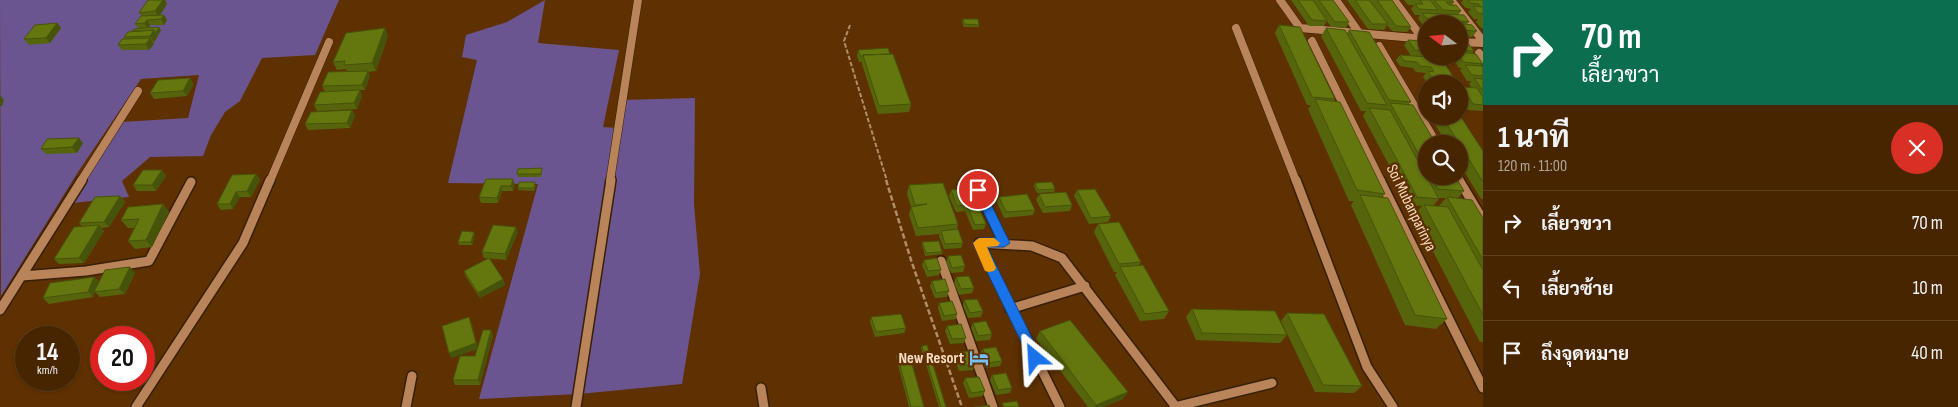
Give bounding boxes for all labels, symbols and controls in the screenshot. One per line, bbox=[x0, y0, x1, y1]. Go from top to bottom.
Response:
north arrow bbox=[1418, 15, 1468, 65]
map controls bbox=[1418, 15, 1468, 185]
text: 70 m bbox=[1581, 16, 1641, 59]
icon: right bbox=[1498, 20, 1563, 85]
text: เลี้ยวขวา bbox=[1581, 62, 1659, 89]
button: sound bbox=[1418, 75, 1468, 125]
text: 1 นาที bbox=[1498, 120, 1570, 156]
button: close bbox=[1891, 122, 1943, 174]
button: search bbox=[1418, 135, 1468, 185]
text: 120 m · 11:00 bbox=[1498, 157, 1567, 176]
street label: Soi Mubanparinya bbox=[1382, 162, 1440, 254]
pin bbox=[957, 169, 999, 211]
icon: arrive bbox=[964, 176, 992, 204]
icon: right bbox=[1498, 209, 1526, 237]
text: 70 m bbox=[1912, 212, 1943, 235]
text: เลี้ยวขวา bbox=[1541, 213, 1612, 236]
icon: left bbox=[1498, 274, 1526, 302]
text: 10 m bbox=[1913, 277, 1943, 300]
text: เลี้ยวซ้าย bbox=[1541, 278, 1613, 301]
speed limit sign: 20 bbox=[90, 326, 155, 391]
position arrow bbox=[1008, 331, 1060, 383]
text: 14 bbox=[37, 337, 58, 368]
icon: arrive bbox=[1498, 339, 1526, 367]
text: 40 m bbox=[1911, 342, 1943, 365]
text: ถึงจุดหมาย bbox=[1541, 343, 1629, 366]
hotel icon: New Resort bbox=[968, 347, 990, 369]
place label: New Resort bbox=[898, 349, 964, 368]
text: km/h bbox=[37, 363, 58, 378]

